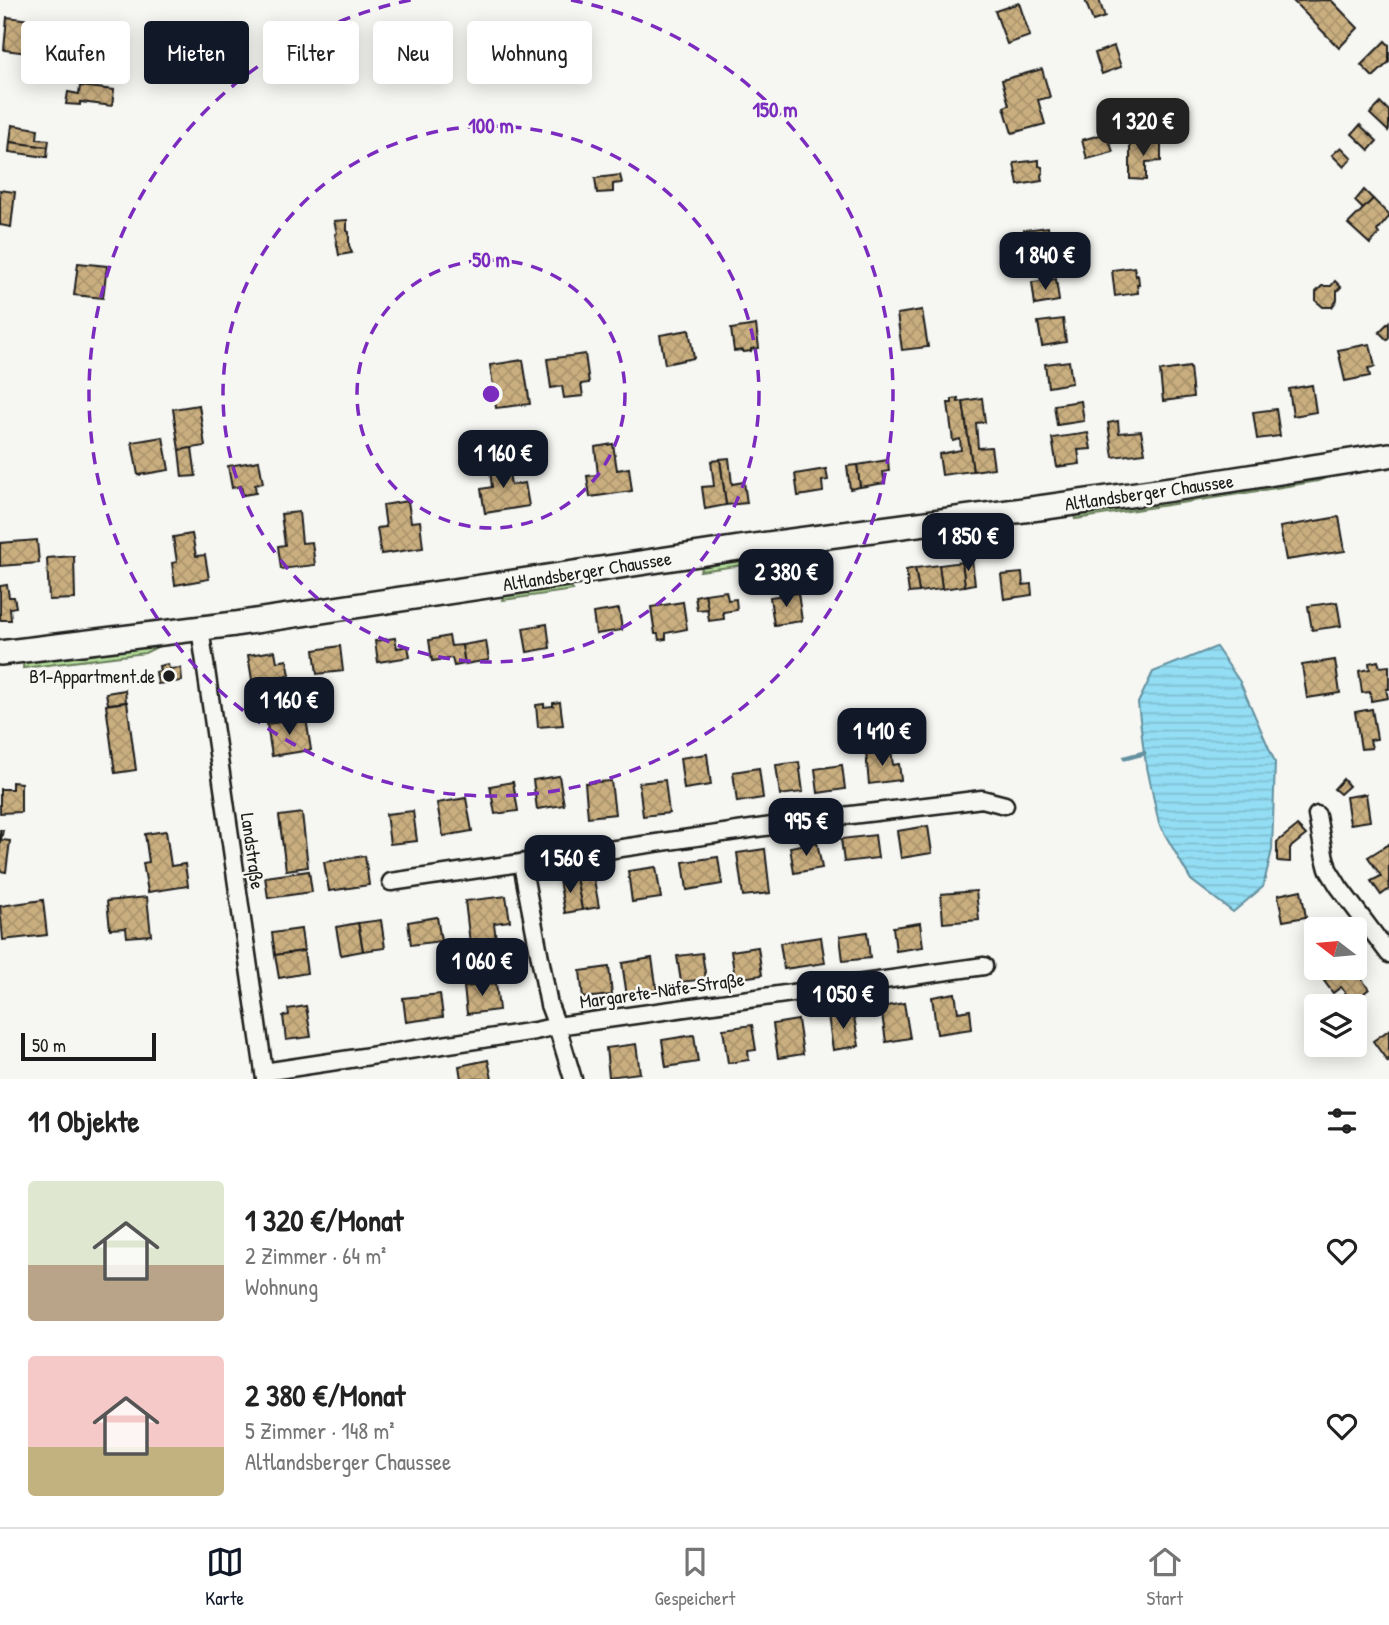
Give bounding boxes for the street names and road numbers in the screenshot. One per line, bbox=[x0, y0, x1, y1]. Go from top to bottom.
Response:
street label: Altlandsberger Chaussee bbox=[1063, 467, 1236, 517]
street label: Altlandsberger Chaussee bbox=[501, 545, 674, 597]
street label: Landstraße bbox=[235, 811, 271, 891]
street label: Margarete-Näfe-Straße bbox=[578, 966, 746, 1014]

